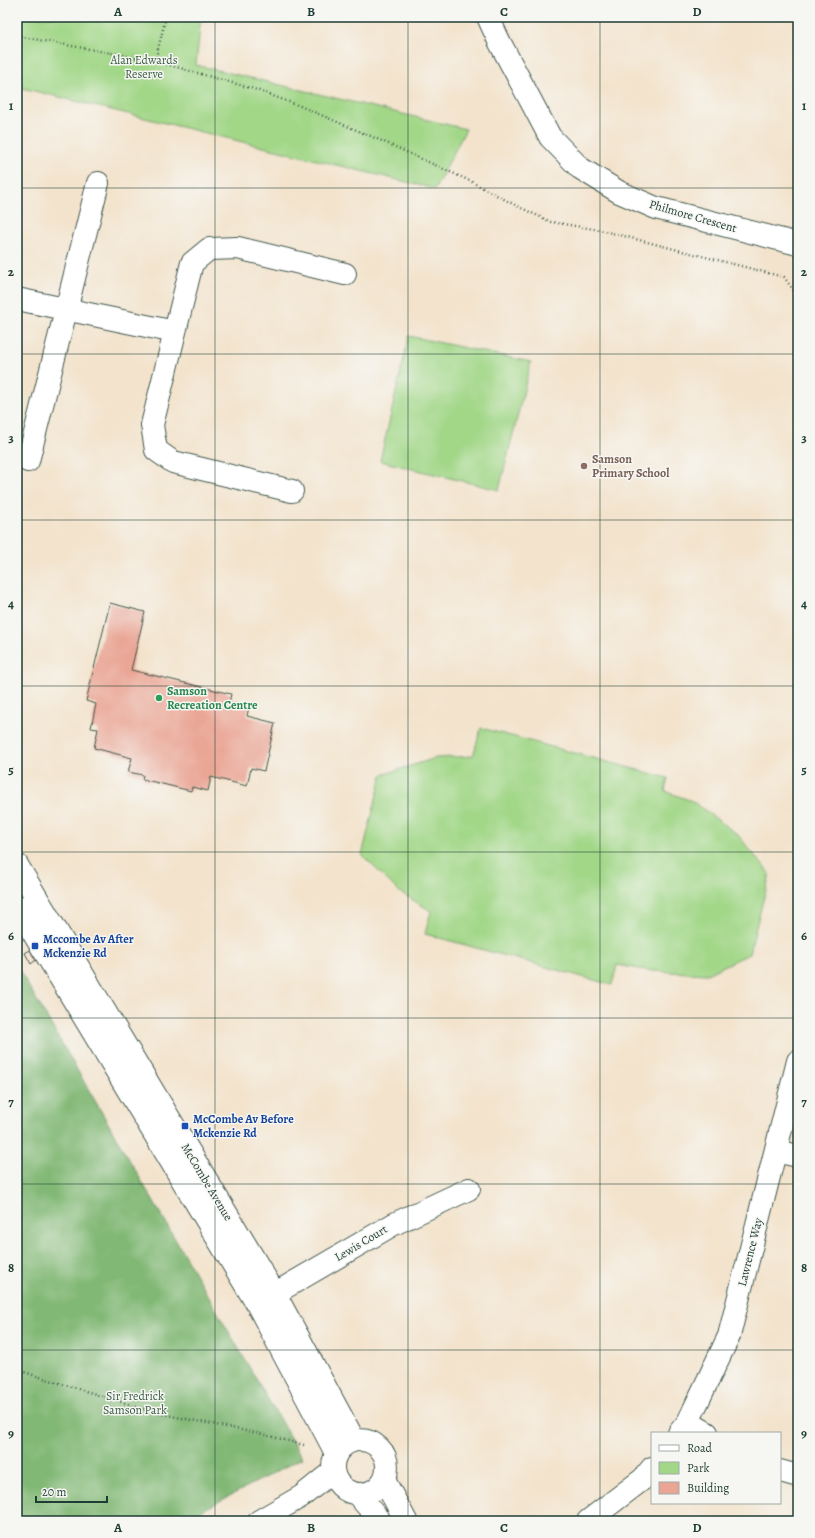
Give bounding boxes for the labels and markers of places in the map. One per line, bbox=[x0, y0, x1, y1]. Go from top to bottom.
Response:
place label: Samson Primary School bbox=[592, 451, 670, 481]
marker: Samson Primary School bbox=[579, 461, 589, 471]
place label: Samson Recreation Centre bbox=[167, 683, 258, 713]
marker: Samson Recreation Centre bbox=[154, 693, 164, 703]
place label: Mccombe Av After Mckenzie Rd bbox=[43, 931, 134, 961]
marker: Mccombe Av After Mckenzie Rd bbox=[30, 941, 40, 951]
place label: McCombe Av Before Mckenzie Rd bbox=[193, 1111, 294, 1141]
marker: McCombe Av Before Mckenzie Rd bbox=[180, 1121, 190, 1131]

